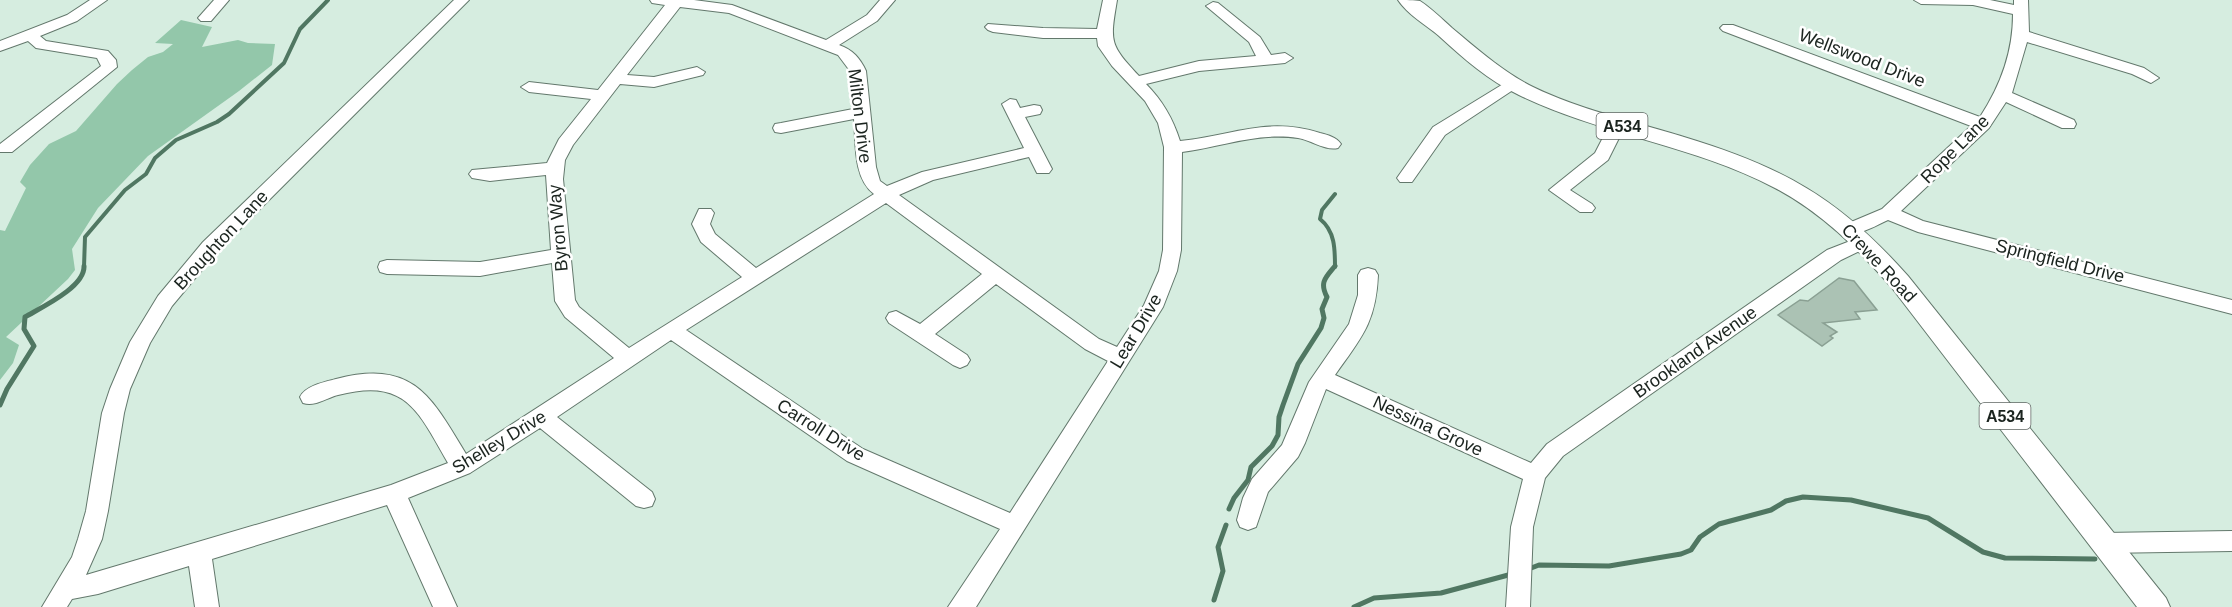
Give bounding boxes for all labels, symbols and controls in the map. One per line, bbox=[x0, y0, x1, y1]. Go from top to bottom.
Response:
street label: Wellswood Drive bbox=[1796, 25, 1928, 91]
street label: Milton Drive bbox=[844, 68, 876, 164]
street label: Rope Lane bbox=[1917, 111, 1993, 187]
road number: A534 bbox=[1596, 113, 1648, 139]
street label: Byron Way bbox=[544, 184, 572, 272]
street label: Broughton Lane bbox=[170, 186, 272, 294]
street label: Crewe Road bbox=[1838, 220, 1920, 306]
street label: Springfield Drive bbox=[1994, 235, 2126, 287]
street label: Lear Drive bbox=[1106, 290, 1166, 372]
street label: Brookland Avenue bbox=[1630, 302, 1760, 402]
street label: Nessina Grove bbox=[1370, 392, 1486, 460]
street label: Carroll Drive bbox=[773, 395, 869, 465]
road number: A534 bbox=[1980, 403, 2030, 429]
street label: Shelley Drive bbox=[448, 406, 550, 478]

